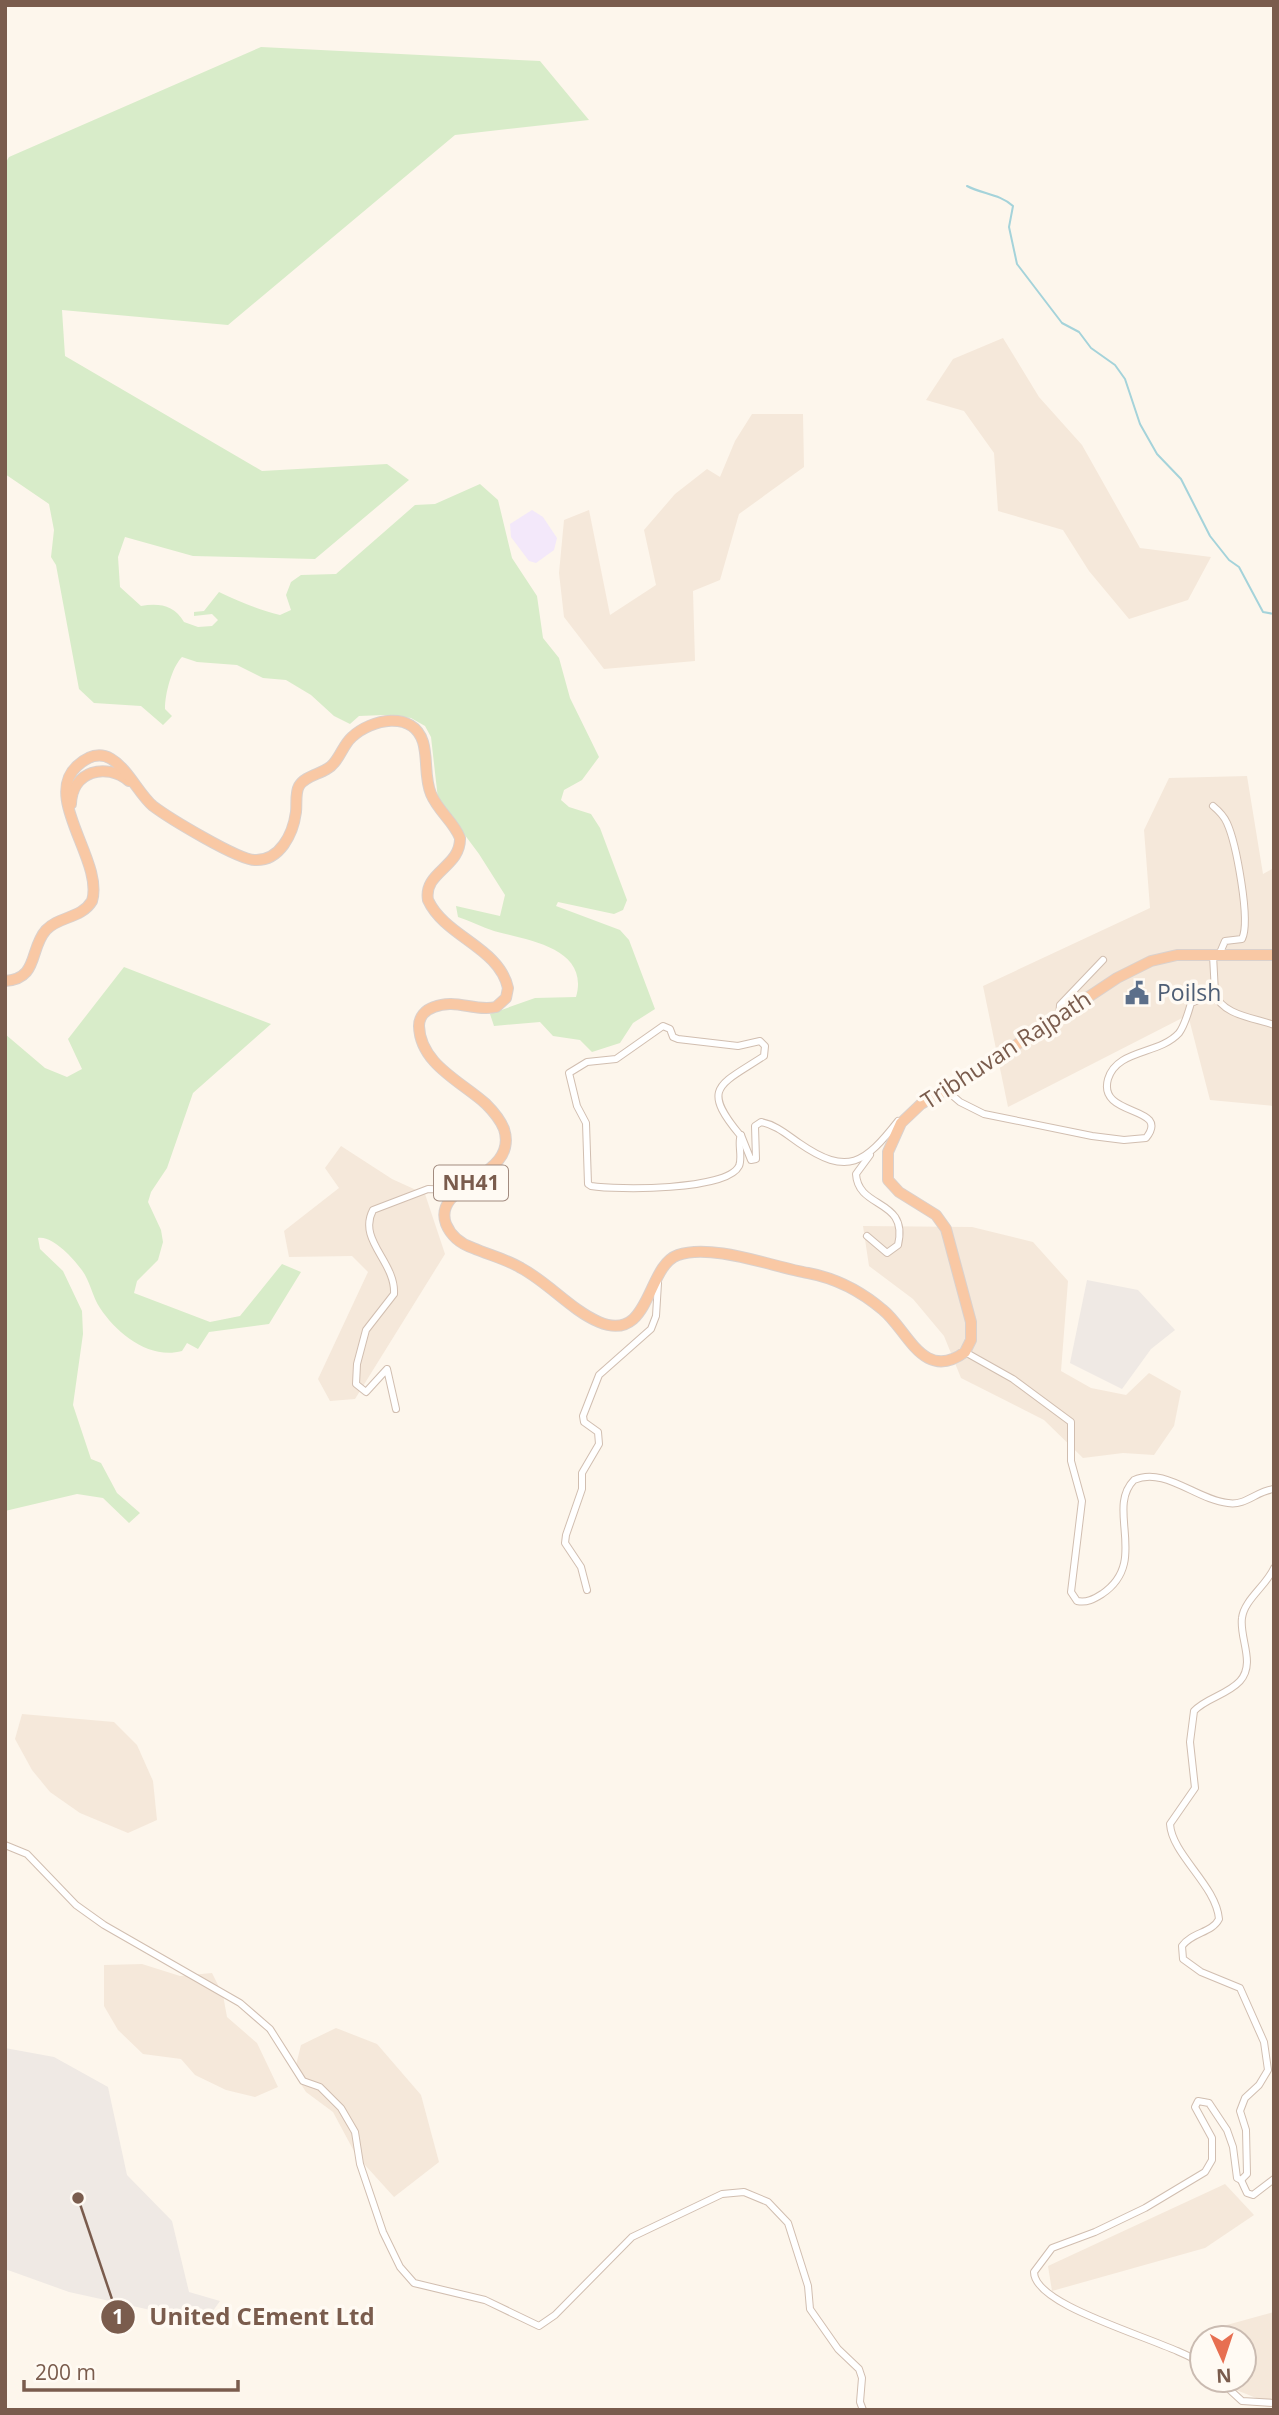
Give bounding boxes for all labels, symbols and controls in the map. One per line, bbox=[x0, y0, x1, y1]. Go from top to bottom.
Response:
place label: Poilsh bbox=[1157, 976, 1221, 1008]
public building icon: Poilsh bbox=[1123, 979, 1151, 1007]
street label: Tribhuvan Rajpath bbox=[914, 982, 1097, 1116]
road number: NH41 bbox=[434, 1166, 508, 1200]
callout: United CEment Ltd bbox=[100, 2294, 389, 2339]
text: United CEment Ltd bbox=[149, 2299, 375, 2332]
text: 1 bbox=[112, 2302, 124, 2330]
north arrow bbox=[1188, 2324, 1258, 2394]
scale bar bbox=[24, 2348, 238, 2392]
text: 200 m bbox=[35, 2358, 96, 2386]
text: N bbox=[1215, 2363, 1232, 2389]

